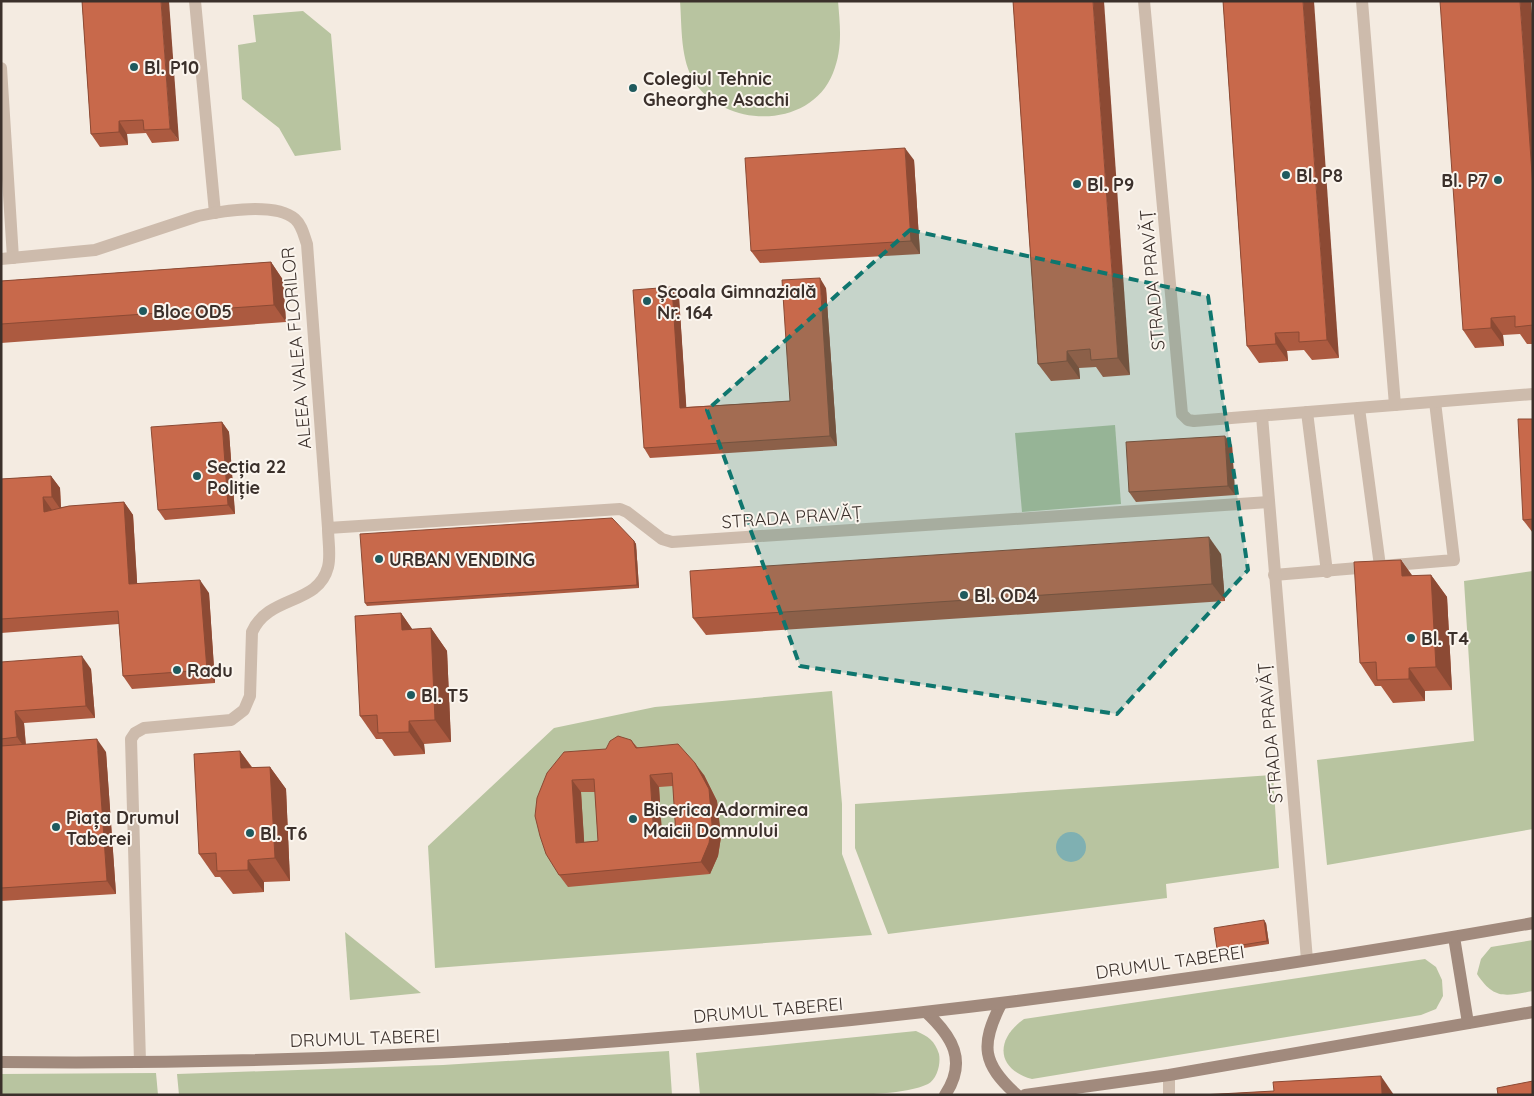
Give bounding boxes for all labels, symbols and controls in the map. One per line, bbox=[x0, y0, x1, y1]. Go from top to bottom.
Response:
place label: Bl. P10 bbox=[144, 56, 199, 79]
marker: Bl. P10 bbox=[128, 61, 140, 73]
place label: Colegiul Tehnic Gheorghe Asachi bbox=[643, 67, 789, 111]
marker: Colegiul Tehnic Gheorghe Asachi bbox=[627, 82, 639, 94]
place label: Bl. P8 bbox=[1296, 164, 1343, 187]
marker: Bl. P8 bbox=[1280, 169, 1292, 181]
place label: Bl. P7 bbox=[1441, 169, 1488, 192]
place label: Bl. P9 bbox=[1087, 173, 1134, 196]
marker: Bl. P7 bbox=[1492, 174, 1504, 186]
marker: Bl. P9 bbox=[1071, 178, 1083, 190]
street label: STRADA PRAVĂȚ bbox=[1134, 208, 1170, 351]
street label: ALEEA VALEA FLORILOR bbox=[276, 246, 316, 450]
place label: Școala Gimnazială Nr. 164 bbox=[657, 280, 817, 324]
marker: Școala Gimnazială Nr. 164 bbox=[641, 295, 653, 307]
place label: Bloc OD5 bbox=[153, 300, 232, 323]
marker: Bloc OD5 bbox=[137, 305, 149, 317]
place label: Secția 22 Poliție bbox=[207, 455, 286, 500]
marker: Secția 22 Poliție bbox=[191, 470, 203, 482]
street label: STRADA PRAVĂȚ bbox=[721, 501, 863, 533]
place label: URBAN VENDING bbox=[389, 548, 535, 571]
marker: URBAN VENDING bbox=[373, 553, 385, 565]
place label: Bl. OD4 bbox=[974, 584, 1038, 607]
marker: Bl. OD4 bbox=[958, 589, 970, 601]
place label: Bl. T4 bbox=[1421, 627, 1469, 650]
marker: Bl. T4 bbox=[1405, 632, 1417, 644]
place label: Radu bbox=[187, 659, 233, 682]
street label: STRADA PRAVĂȚ bbox=[1252, 661, 1288, 804]
marker: Radu bbox=[171, 664, 183, 676]
place label: Bl. T5 bbox=[421, 684, 469, 707]
marker: Bl. T5 bbox=[405, 689, 417, 701]
place label: Biserica Adormirea Maicii Domnului bbox=[643, 798, 808, 842]
place label: Piața Drumul Taberei bbox=[66, 806, 179, 850]
marker: Biserica Adormirea Maicii Domnului bbox=[627, 813, 639, 825]
marker: Piața Drumul Taberei bbox=[50, 821, 62, 833]
place label: Bl. T6 bbox=[260, 822, 307, 845]
marker: Bl. T6 bbox=[244, 827, 256, 839]
street label: DRUMUL TABEREI bbox=[1094, 940, 1246, 984]
street label: DRUMUL TABEREI bbox=[692, 992, 844, 1028]
street label: DRUMUL TABEREI bbox=[289, 1024, 441, 1052]

